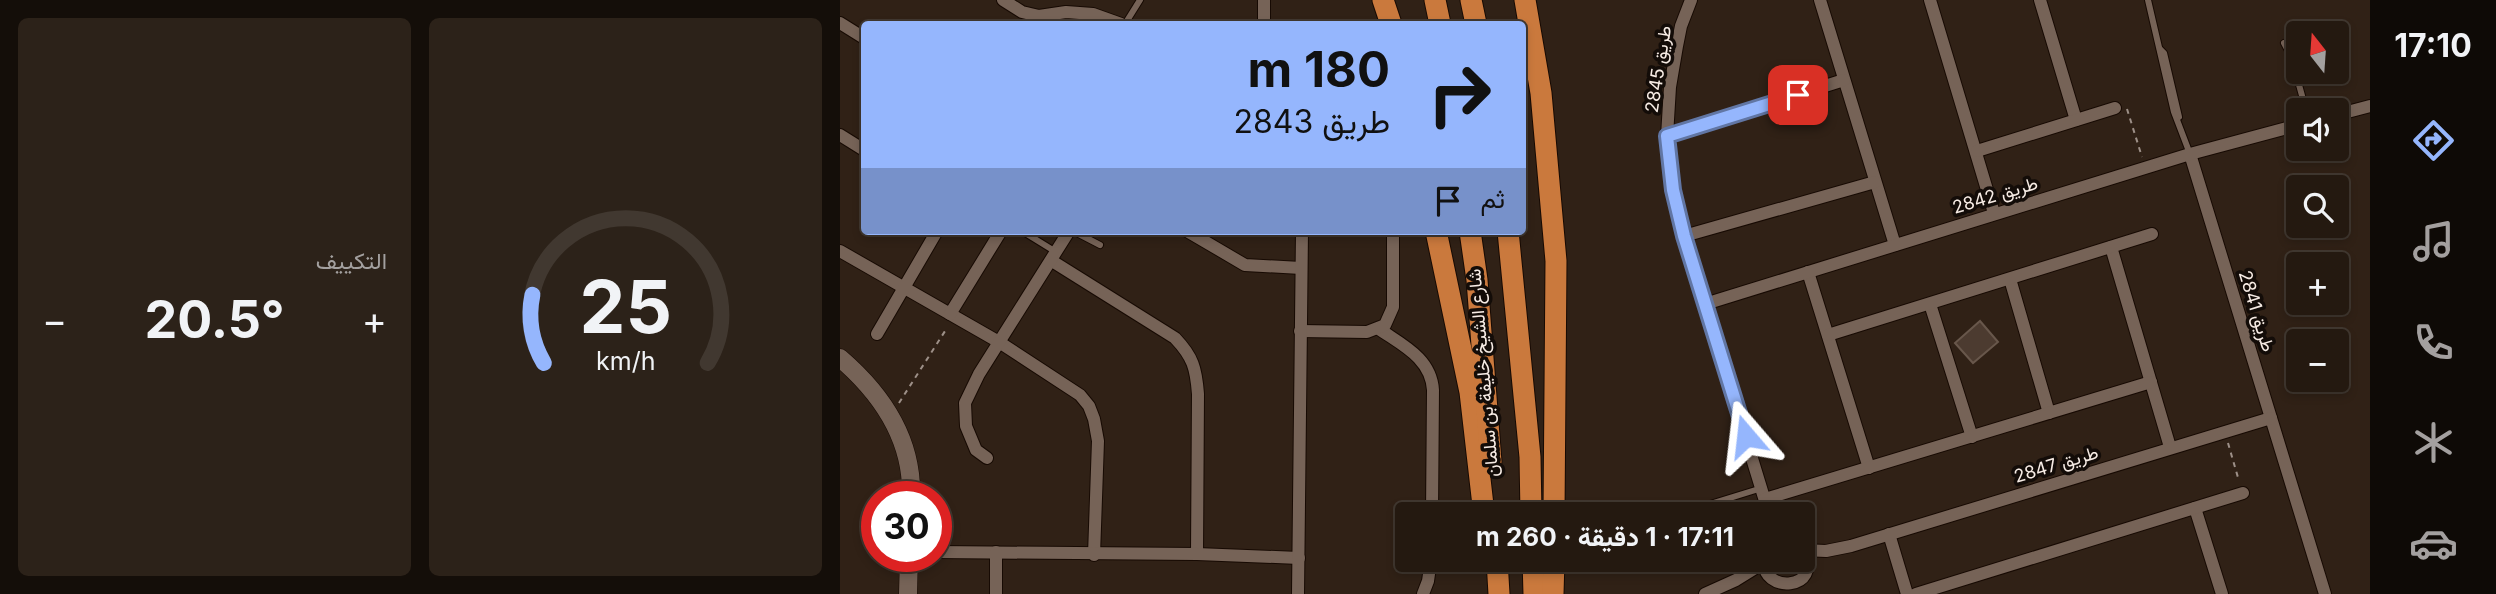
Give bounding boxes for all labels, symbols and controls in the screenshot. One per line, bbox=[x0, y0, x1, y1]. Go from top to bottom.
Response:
north arrow bbox=[2286, 21, 2348, 84]
map controls bbox=[2286, 21, 2349, 392]
street label: طريق 2845 bbox=[1641, 24, 1676, 114]
text: 17:10 bbox=[2394, 26, 2472, 65]
text: 180 m bbox=[1248, 40, 1390, 99]
icon: right bbox=[1414, 49, 1505, 140]
pin bbox=[1768, 65, 1828, 125]
icon: arrive bbox=[1779, 76, 1817, 114]
button: sound bbox=[2286, 98, 2349, 161]
text: طريق 2843 bbox=[1233, 102, 1390, 141]
icon: directions bbox=[2409, 116, 2458, 165]
street label: طريق 2842 bbox=[1950, 172, 2040, 219]
button: search bbox=[2286, 175, 2349, 238]
icon: arrive bbox=[1429, 182, 1467, 220]
text: ثم bbox=[1481, 183, 1505, 214]
icon: music bbox=[2409, 217, 2458, 266]
text: التكييف bbox=[316, 247, 387, 275]
button: + bbox=[2286, 252, 2349, 315]
text: 25 bbox=[579, 262, 672, 351]
street label: شارع الشيخ خليفة بن سلمان bbox=[1463, 268, 1505, 478]
street label: طريق 2841 bbox=[2234, 268, 2279, 355]
text: 20.5° bbox=[144, 288, 285, 351]
text: − bbox=[42, 297, 67, 343]
text: + bbox=[362, 297, 387, 343]
icon: phone bbox=[2409, 318, 2458, 367]
button: − bbox=[2286, 329, 2349, 392]
text: km/h bbox=[596, 346, 655, 376]
position arrow bbox=[1709, 399, 1783, 473]
icon: climate bbox=[2409, 418, 2458, 467]
street label: طريق 2847 bbox=[2011, 441, 2101, 488]
speed limit sign: 30 bbox=[861, 481, 952, 572]
icon: car bbox=[2409, 519, 2458, 568]
text: 17:11 · 1 دقيقة · 260 m bbox=[1476, 521, 1734, 552]

